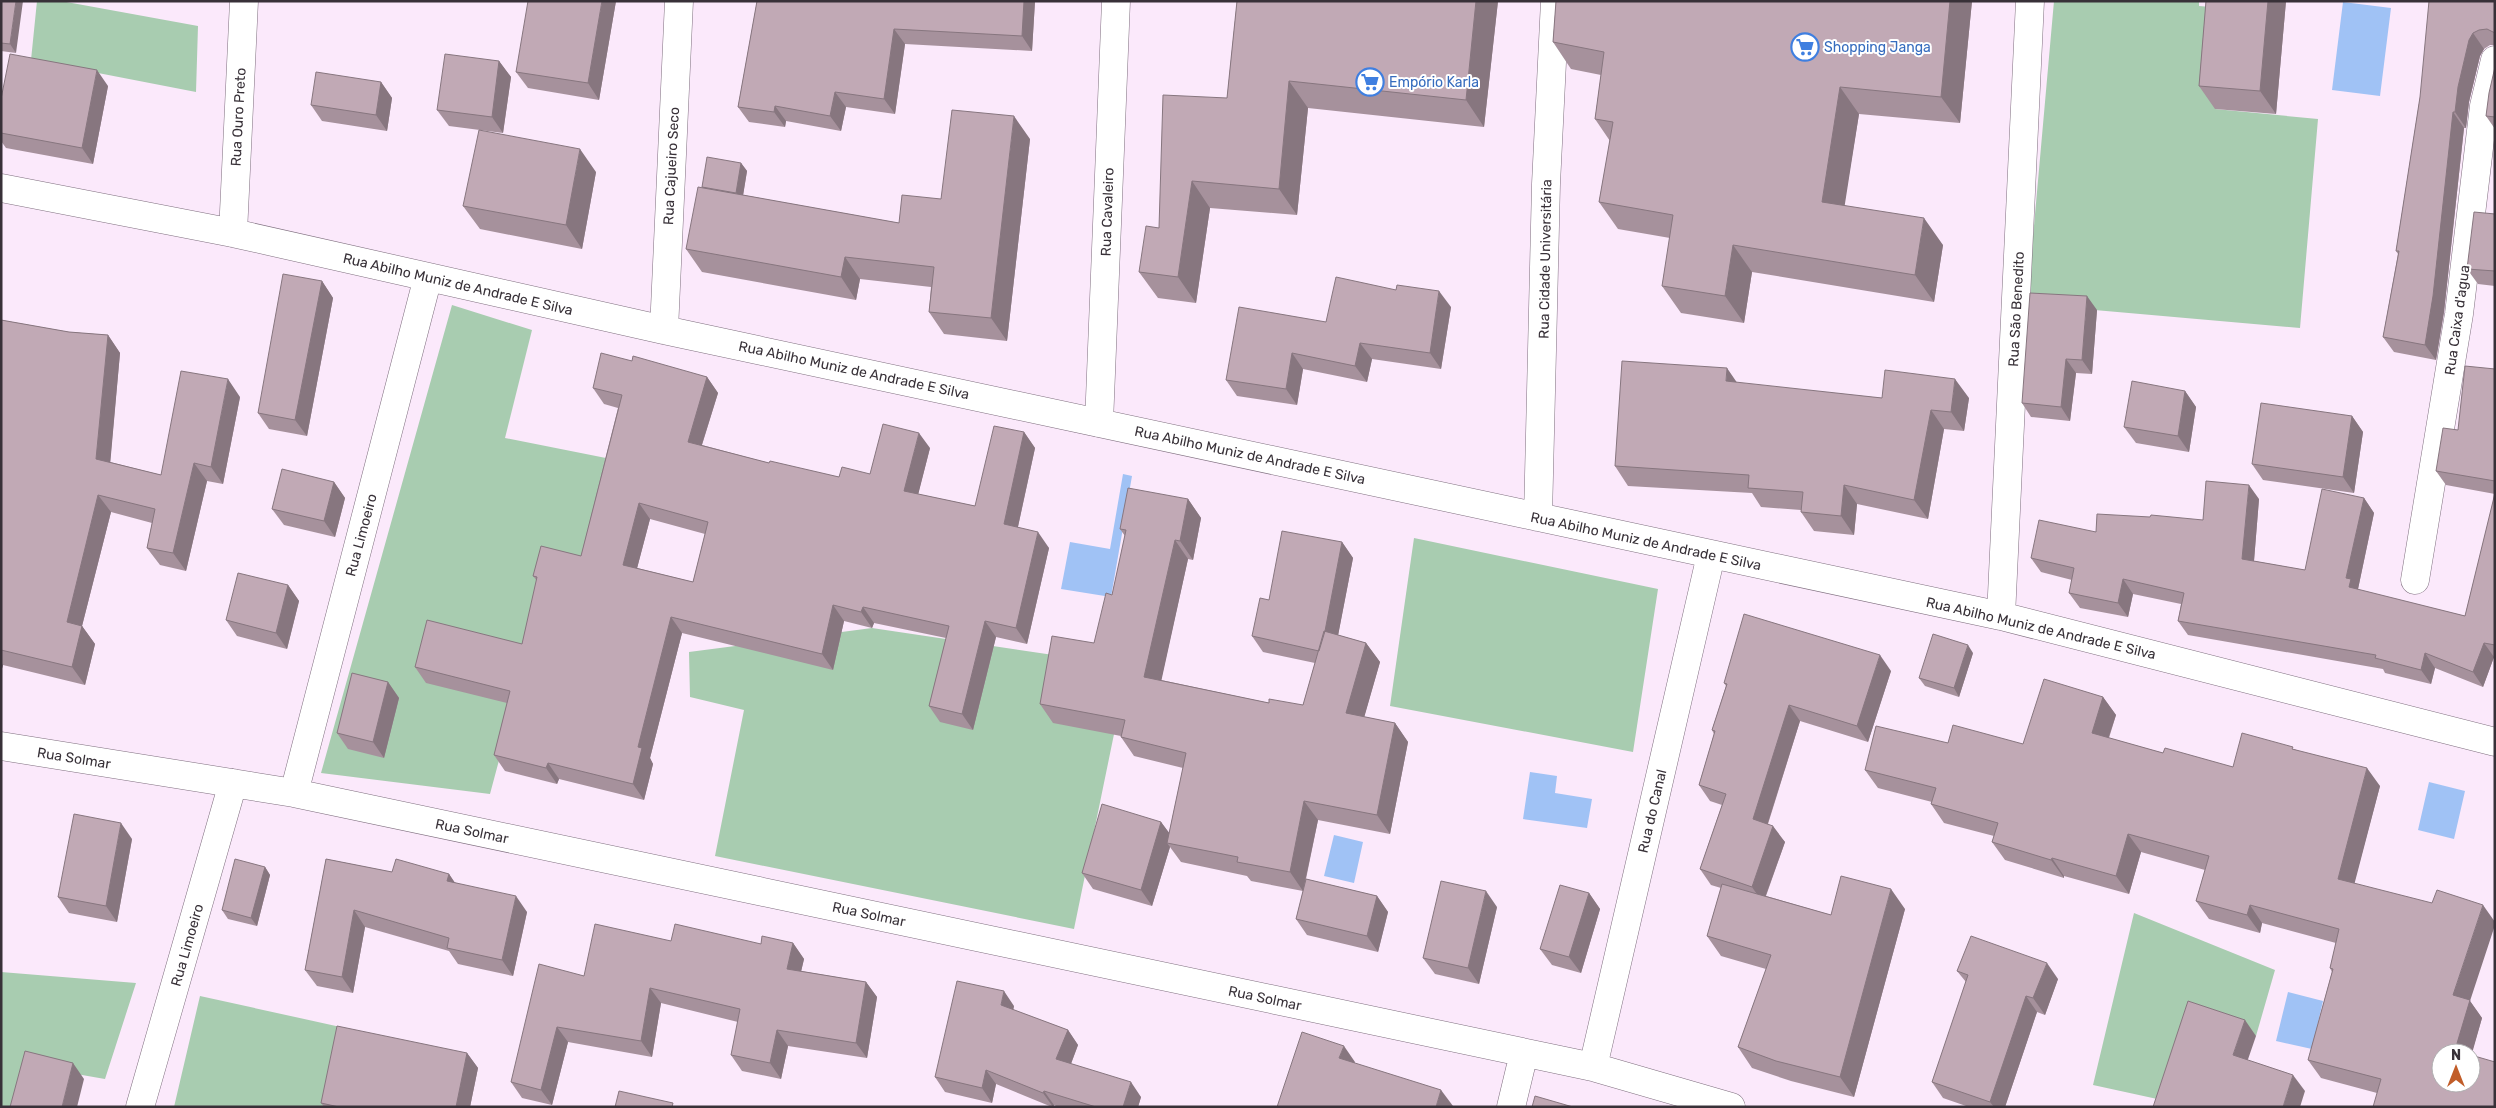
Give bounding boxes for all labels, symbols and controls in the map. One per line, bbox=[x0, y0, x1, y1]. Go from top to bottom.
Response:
supermarket icon: Shopping Janga bbox=[1790, 32, 1820, 62]
place label: Shopping Janga bbox=[1824, 39, 1931, 56]
street label: Rua Ouro Preto bbox=[227, 67, 250, 167]
supermarket icon: Empório Karla bbox=[1355, 67, 1385, 97]
place label: Empório Karla bbox=[1389, 74, 1479, 91]
street label: Rua Cajueiro Seco bbox=[660, 107, 683, 225]
street label: Rua Cavaleiro bbox=[1097, 167, 1118, 257]
street label: Rua Cidade Universitária bbox=[1536, 179, 1555, 339]
street label: Rua Abilho Muniz de Andrade E Silva bbox=[341, 250, 574, 319]
street label: Rua São Benedito bbox=[2005, 251, 2028, 367]
street label: Rua Caixa d'agua bbox=[2441, 264, 2474, 376]
street label: Rua Abilho Muniz de Andrade E Silva bbox=[737, 338, 971, 403]
street label: Rua Abilho Muniz de Andrade E Silva bbox=[1133, 423, 1367, 488]
street label: Rua Limoeiro bbox=[342, 492, 381, 578]
street label: Rua Abilho Muniz de Andrade E Silva bbox=[1529, 509, 1763, 574]
street label: Rua Abilho Muniz de Andrade E Silva bbox=[1924, 594, 2157, 663]
street label: Rua Solmar bbox=[36, 744, 113, 773]
street label: Rua do Canal bbox=[1635, 768, 1670, 855]
street label: Rua Solmar bbox=[434, 815, 511, 848]
street label: Rua Solmar bbox=[831, 898, 908, 931]
street label: Rua Limoeiro bbox=[168, 902, 207, 988]
street label: Rua Solmar bbox=[1227, 982, 1304, 1015]
north arrow bbox=[2431, 1043, 2481, 1093]
text: N bbox=[2451, 1047, 2461, 1064]

